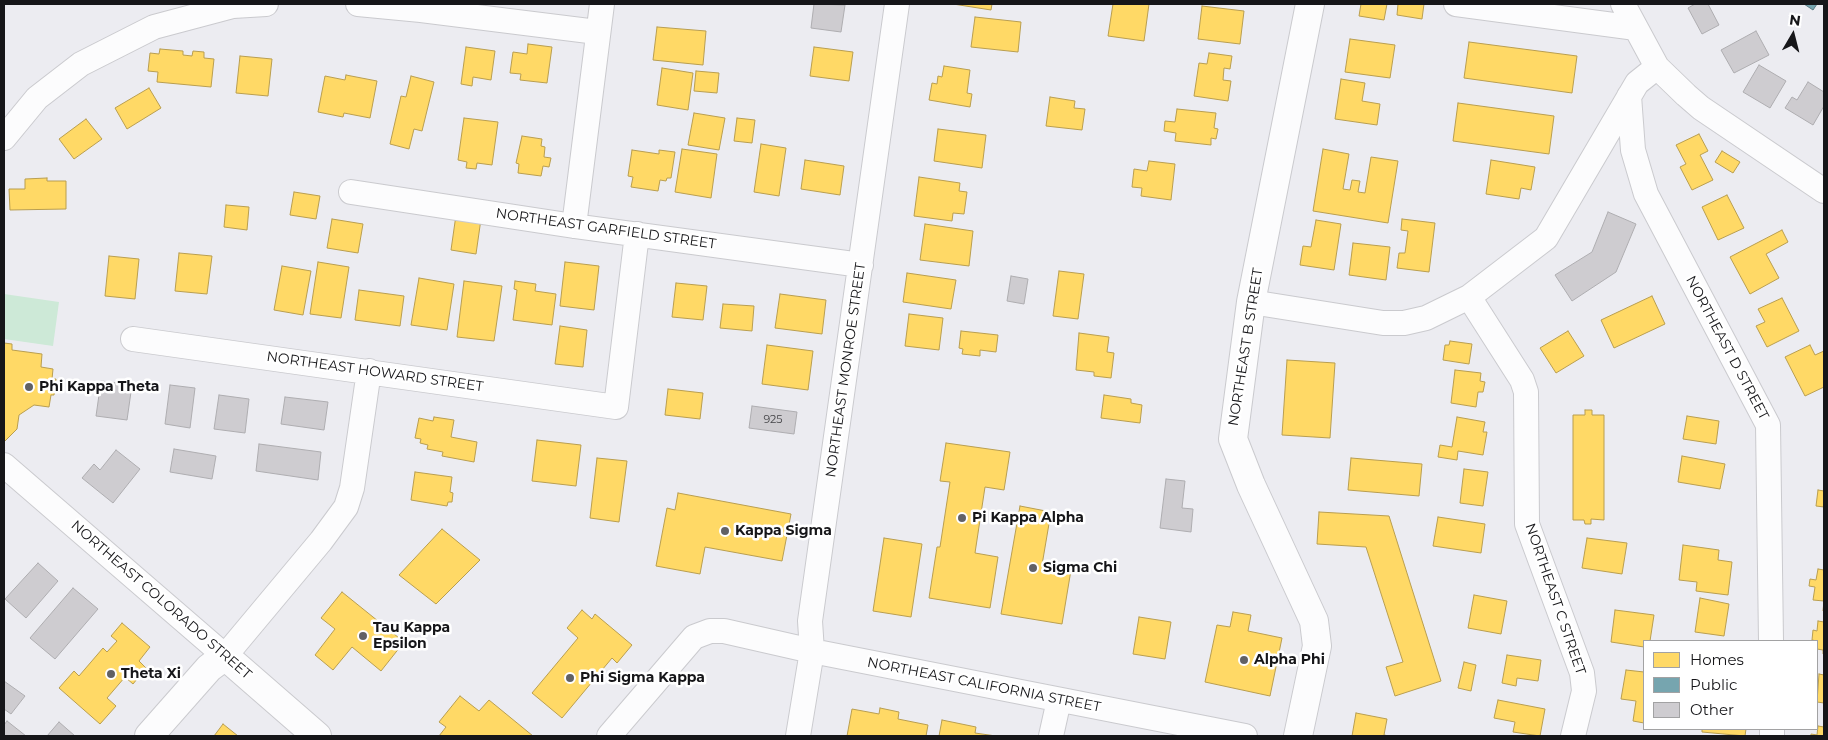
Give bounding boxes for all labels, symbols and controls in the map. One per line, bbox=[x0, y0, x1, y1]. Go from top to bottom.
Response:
north arrow bbox=[1768, 10, 1818, 60]
text: N bbox=[1788, 10, 1802, 30]
street label: NORTHEAST GARFIELD STREET bbox=[495, 205, 717, 253]
street label: NORTHEAST MONROE STREET bbox=[823, 261, 869, 479]
street label: NORTHEAST B STREET bbox=[1225, 267, 1267, 427]
street label: NORTHEAST D STREET bbox=[1682, 273, 1772, 423]
street label: NORTHEAST HOWARD STREET bbox=[266, 348, 484, 396]
place label: Phi Kappa Theta bbox=[39, 379, 159, 395]
marker: Phi Kappa Theta bbox=[23, 381, 35, 393]
house number: 925 bbox=[763, 413, 783, 427]
place label: Pi Kappa Alpha bbox=[972, 510, 1084, 526]
marker: Pi Kappa Alpha bbox=[956, 512, 968, 524]
street label: NORTHEAST COLORADO STREET bbox=[67, 517, 255, 683]
street label: NORTHEAST C STREET bbox=[1521, 521, 1589, 677]
place label: Kappa Sigma bbox=[735, 523, 832, 539]
marker: Kappa Sigma bbox=[719, 525, 731, 537]
place label: Sigma Chi bbox=[1043, 560, 1117, 576]
marker: Sigma Chi bbox=[1027, 562, 1039, 574]
place label: Tau Kappa Epsilon bbox=[373, 620, 450, 652]
marker: Tau Kappa Epsilon bbox=[357, 630, 369, 642]
legend bbox=[1643, 640, 1818, 730]
text: Homes bbox=[1690, 650, 1744, 669]
place label: Alpha Phi bbox=[1254, 652, 1325, 668]
street label: NORTHEAST CALIFORNIA STREET bbox=[866, 654, 1102, 716]
marker: Alpha Phi bbox=[1238, 654, 1250, 666]
place label: Theta Xi bbox=[121, 666, 181, 682]
marker: Theta Xi bbox=[105, 668, 117, 680]
place label: Phi Sigma Kappa bbox=[580, 670, 705, 686]
marker: Phi Sigma Kappa bbox=[564, 672, 576, 684]
text: Public bbox=[1690, 675, 1738, 694]
text: Other bbox=[1690, 700, 1734, 719]

